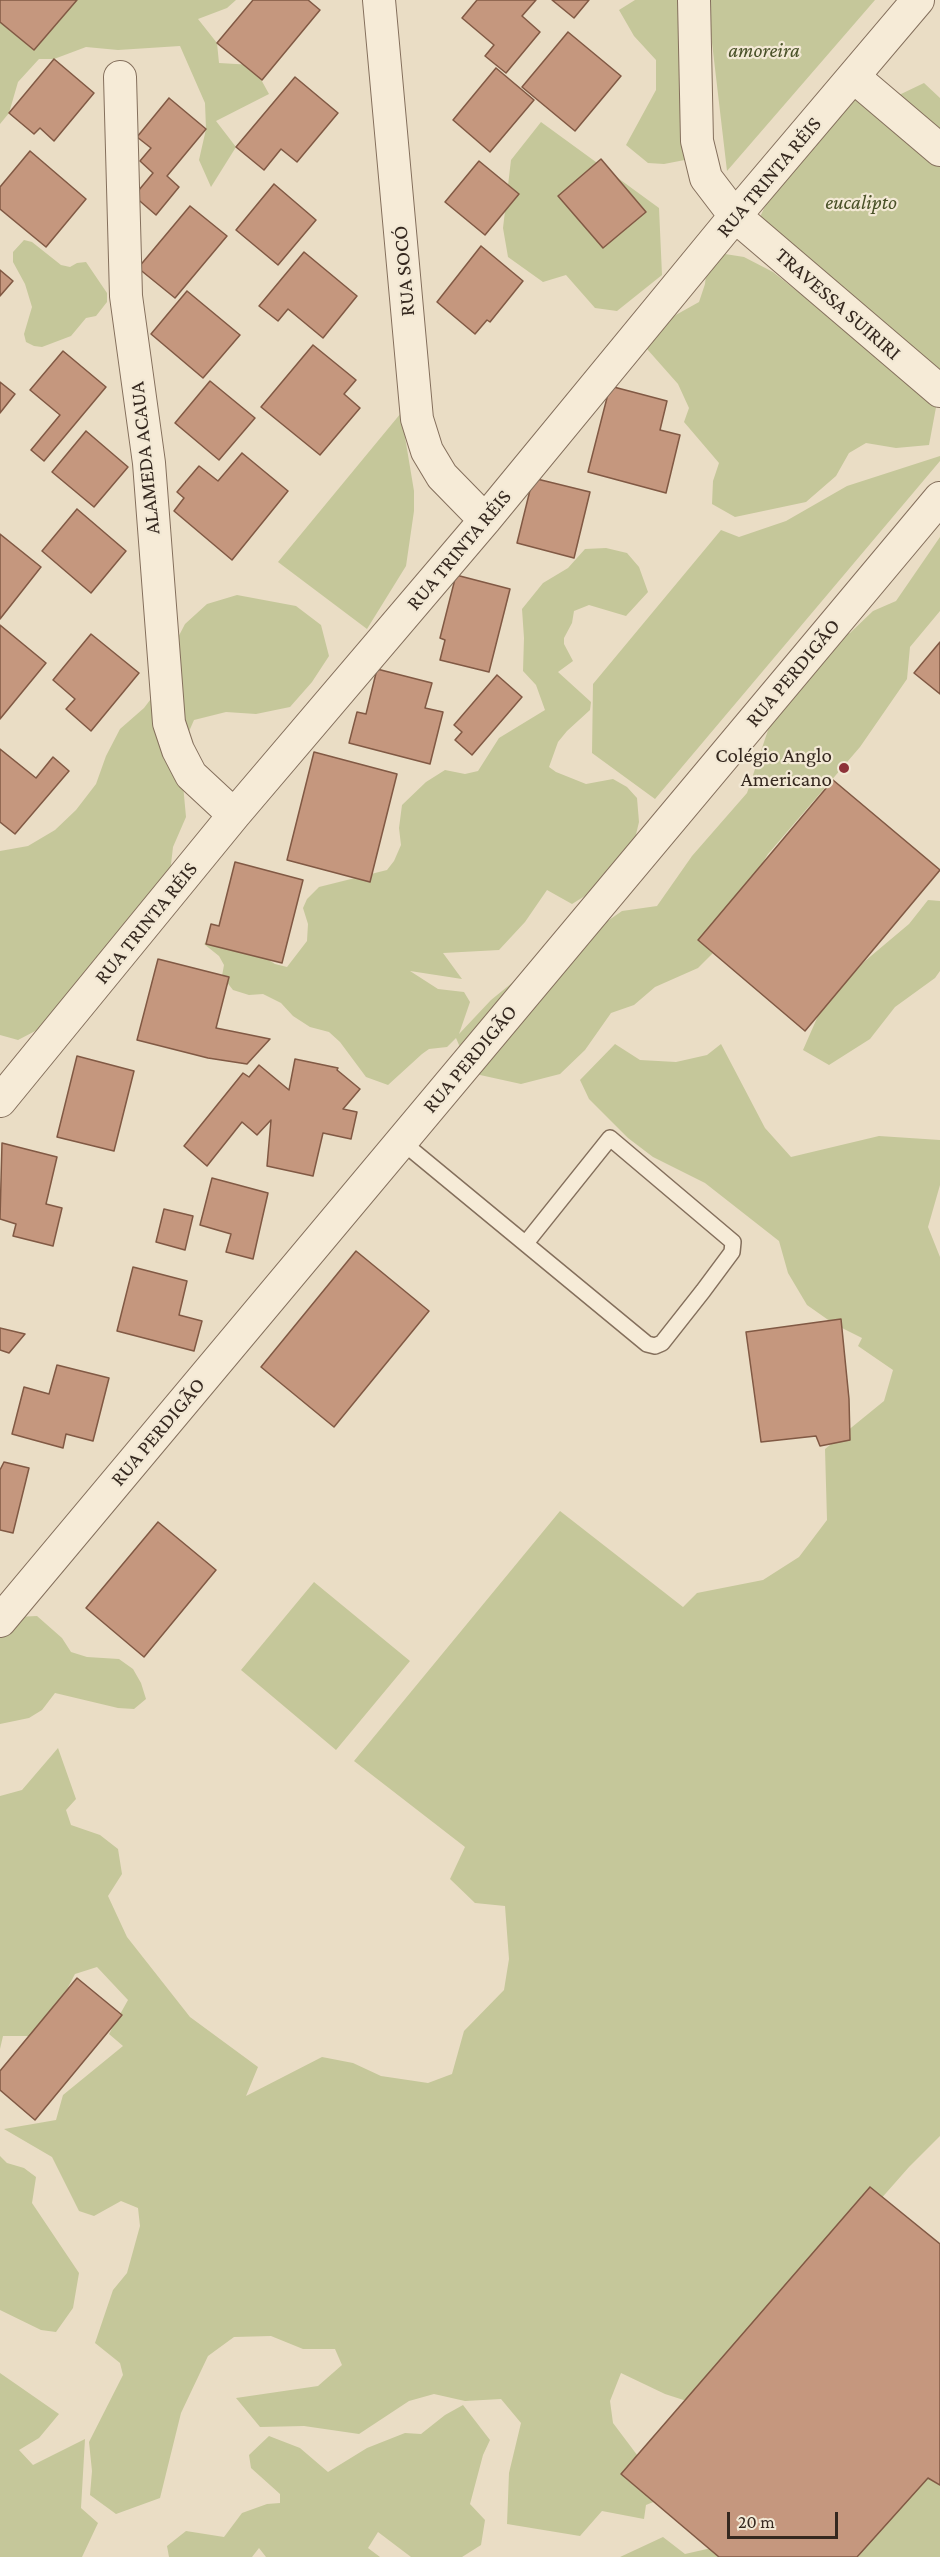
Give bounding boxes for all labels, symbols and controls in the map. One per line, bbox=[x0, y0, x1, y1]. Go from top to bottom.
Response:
park label: amoreira bbox=[728, 38, 800, 64]
street label: RUA TRINTA RÉIS bbox=[711, 112, 827, 242]
park label: eucalipto bbox=[825, 190, 897, 216]
street label: RUA SOCÓ bbox=[387, 225, 421, 317]
street label: TRAVESSA SUIRIRI bbox=[770, 242, 906, 366]
street label: ALAMEDA ACAUA bbox=[124, 380, 166, 536]
street label: RUA TRINTA RÉIS bbox=[401, 485, 517, 615]
street label: RUA PERDIGÃO bbox=[740, 614, 846, 732]
place label: Colégio Anglo Americano bbox=[715, 743, 832, 793]
marker: Colégio Anglo Americano bbox=[837, 761, 851, 775]
street label: RUA TRINTA RÉIS bbox=[89, 857, 203, 989]
street label: RUA PERDIGÃO bbox=[417, 1000, 523, 1118]
street label: RUA PERDIGÃO bbox=[105, 1373, 211, 1491]
scale bar bbox=[730, 2500, 841, 2538]
text: 20 m bbox=[738, 2512, 775, 2532]

